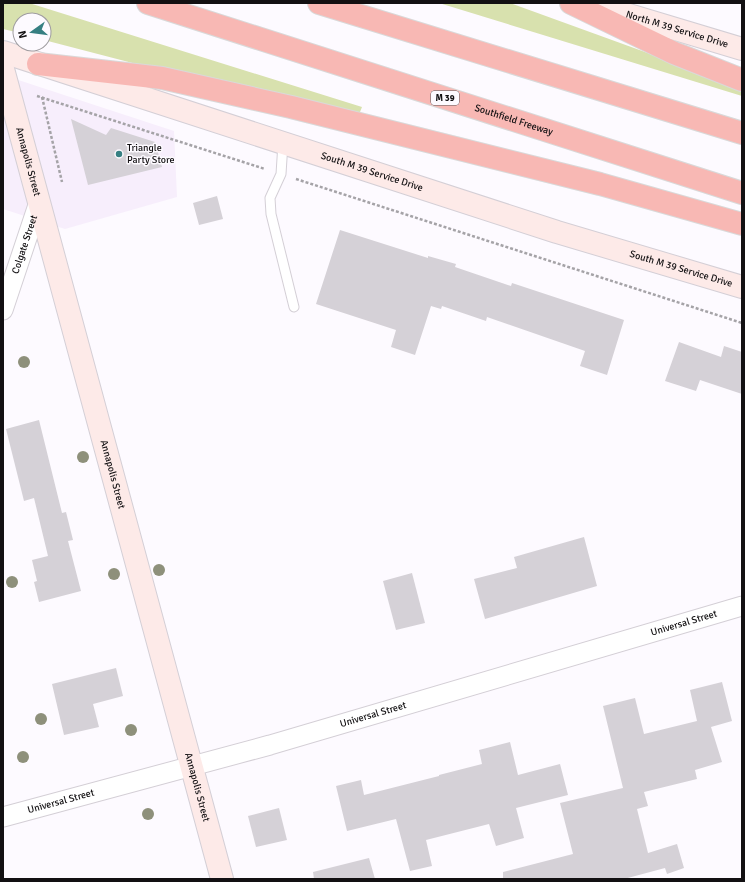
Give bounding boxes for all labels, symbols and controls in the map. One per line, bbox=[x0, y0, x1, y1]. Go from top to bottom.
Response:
street label: North M 39 Service Drive bbox=[624, 8, 730, 51]
north arrow bbox=[12, 12, 52, 52]
text: N bbox=[16, 29, 30, 40]
road number: M 39 bbox=[431, 91, 459, 105]
street label: Southfield Freeway bbox=[473, 102, 555, 138]
street label: Annapolis Street bbox=[13, 126, 43, 198]
place label: Triangle Party Store bbox=[127, 142, 175, 166]
marker: Triangle Party Store bbox=[114, 149, 124, 159]
street label: South M 39 Service Drive bbox=[319, 150, 425, 194]
street label: Colgate Street bbox=[9, 213, 40, 275]
street label: South M 39 Service Drive bbox=[628, 248, 734, 290]
street label: Annapolis Street bbox=[98, 439, 128, 511]
street label: Universal Street bbox=[649, 608, 719, 639]
street label: Universal Street bbox=[338, 699, 408, 730]
street label: Annapolis Street bbox=[182, 751, 212, 824]
street label: Universal Street bbox=[26, 787, 96, 816]

